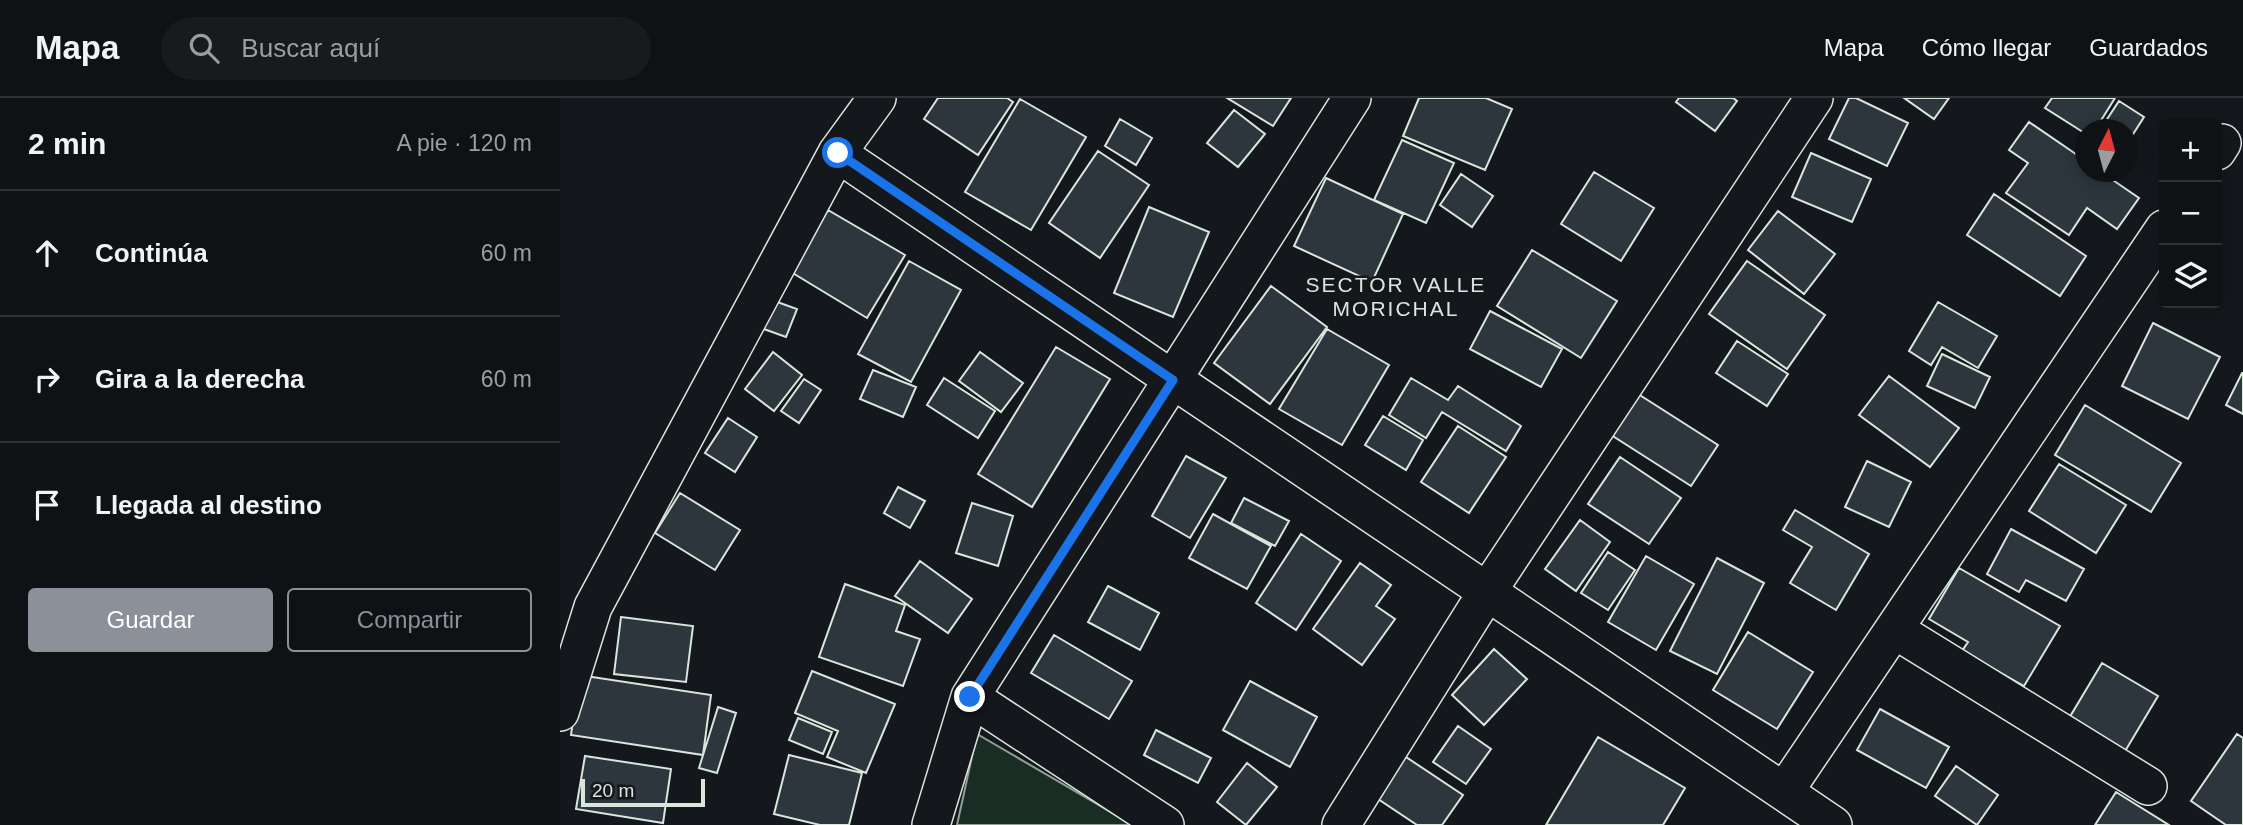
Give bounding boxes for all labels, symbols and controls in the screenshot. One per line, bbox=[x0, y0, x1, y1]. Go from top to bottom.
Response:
search box bbox=[161, 17, 651, 80]
text: Mapa bbox=[35, 29, 119, 66]
icon: search bbox=[185, 29, 223, 67]
text: Buscar aquí bbox=[241, 33, 380, 63]
text: Mapa bbox=[1824, 34, 1884, 61]
text: Cómo llegar bbox=[1922, 34, 2051, 61]
text: Guardados bbox=[2089, 34, 2208, 61]
north arrow bbox=[2075, 119, 2138, 182]
map controls bbox=[2159, 119, 2222, 308]
button: + bbox=[2159, 119, 2222, 182]
text: 2 min bbox=[28, 127, 106, 160]
text: A pie · 120 m bbox=[396, 130, 532, 156]
route start bbox=[822, 137, 853, 168]
button: − bbox=[2159, 182, 2222, 245]
icon: ahead bbox=[28, 234, 66, 272]
text: Continúa bbox=[95, 238, 208, 268]
text: 60 m bbox=[481, 240, 532, 266]
button: layers bbox=[2159, 245, 2222, 308]
district label: SECTOR VALLE MORICHAL bbox=[1306, 273, 1486, 320]
icon: right bbox=[28, 360, 66, 398]
text: Gira a la derecha bbox=[95, 364, 305, 394]
text: 60 m bbox=[481, 366, 532, 392]
icon: arrive bbox=[28, 486, 66, 524]
text: Llegada al destino bbox=[95, 490, 322, 520]
button: Guardar bbox=[28, 588, 273, 652]
button: Compartir bbox=[287, 588, 532, 652]
route end bbox=[954, 681, 985, 712]
scale bar bbox=[581, 776, 705, 808]
text: 20 m bbox=[592, 780, 634, 801]

